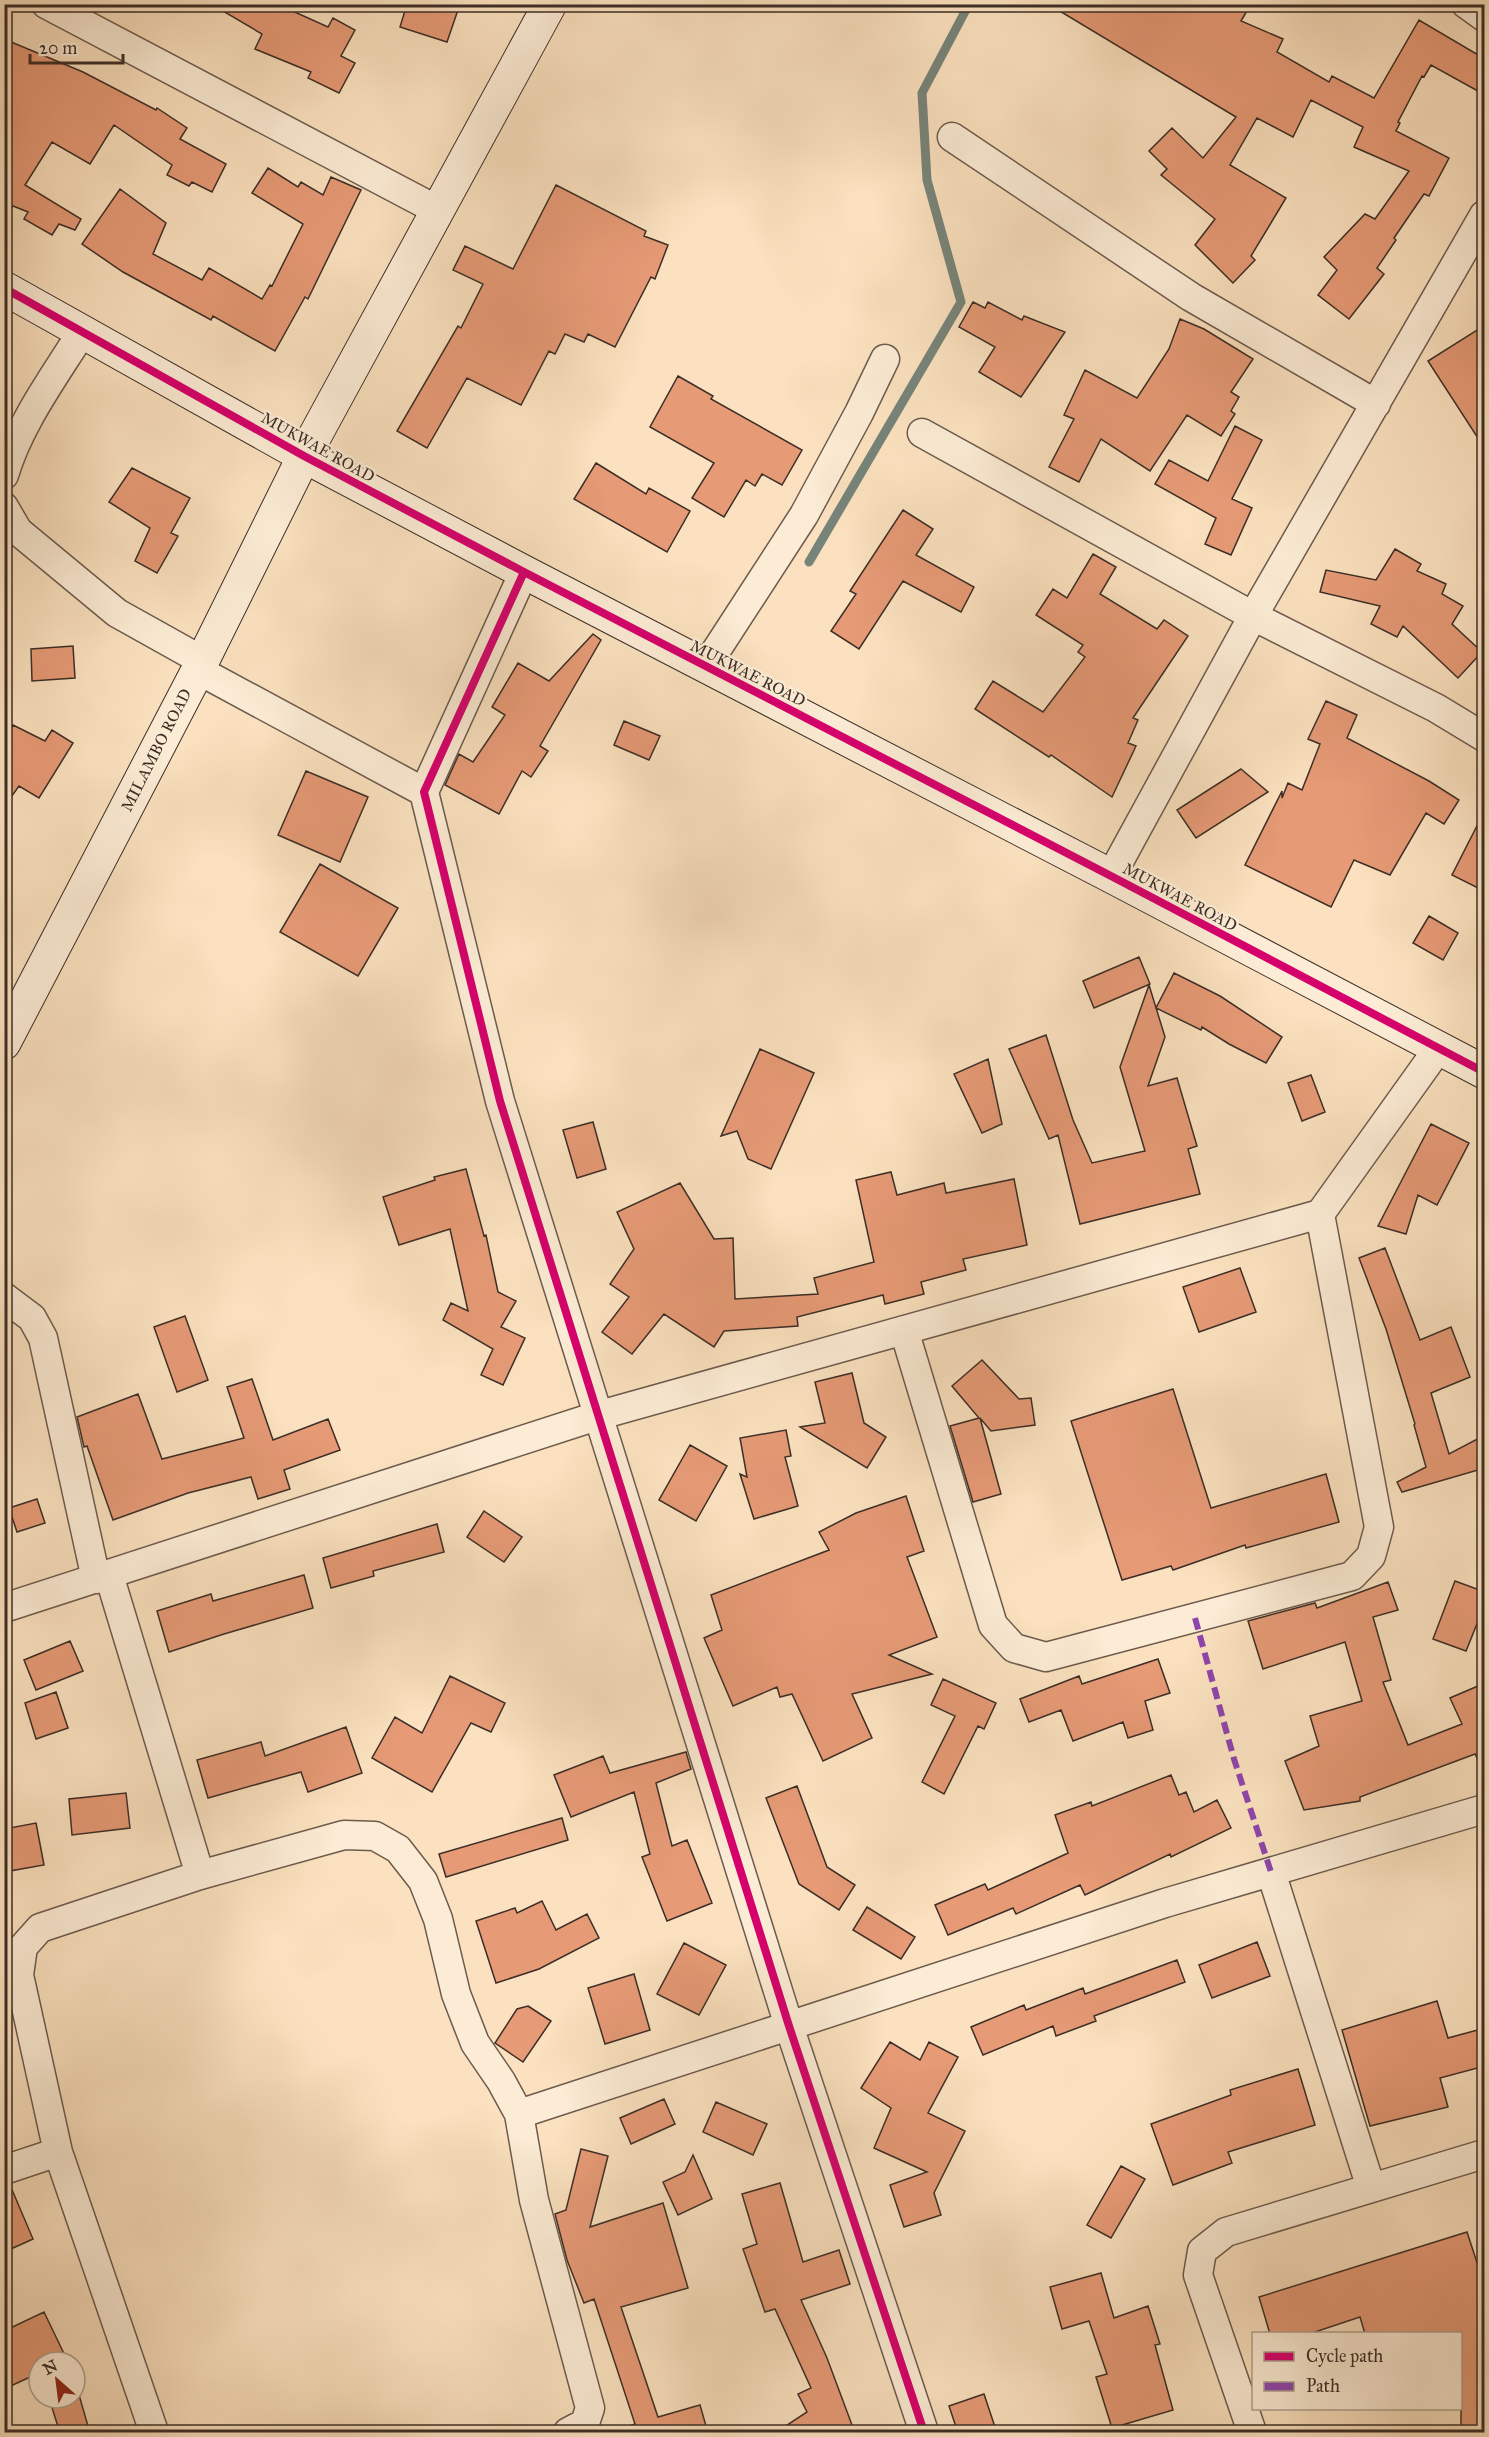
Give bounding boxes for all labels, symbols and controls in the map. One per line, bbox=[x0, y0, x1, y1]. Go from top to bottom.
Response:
scale bar bbox=[30, 27, 123, 65]
text: 20 m bbox=[39, 37, 77, 59]
street label: MUKWAE ROAD bbox=[258, 408, 378, 486]
street label: MUKWAE ROAD bbox=[687, 636, 809, 710]
street label: MILAMBO ROAD bbox=[117, 685, 195, 815]
street label: MUKWAE ROAD bbox=[1120, 859, 1240, 935]
legend bbox=[1252, 2332, 1462, 2410]
text: Cycle path bbox=[1306, 2345, 1383, 2367]
north arrow bbox=[27, 2350, 87, 2410]
text: N bbox=[40, 2355, 61, 2379]
text: Path bbox=[1306, 2375, 1340, 2397]

